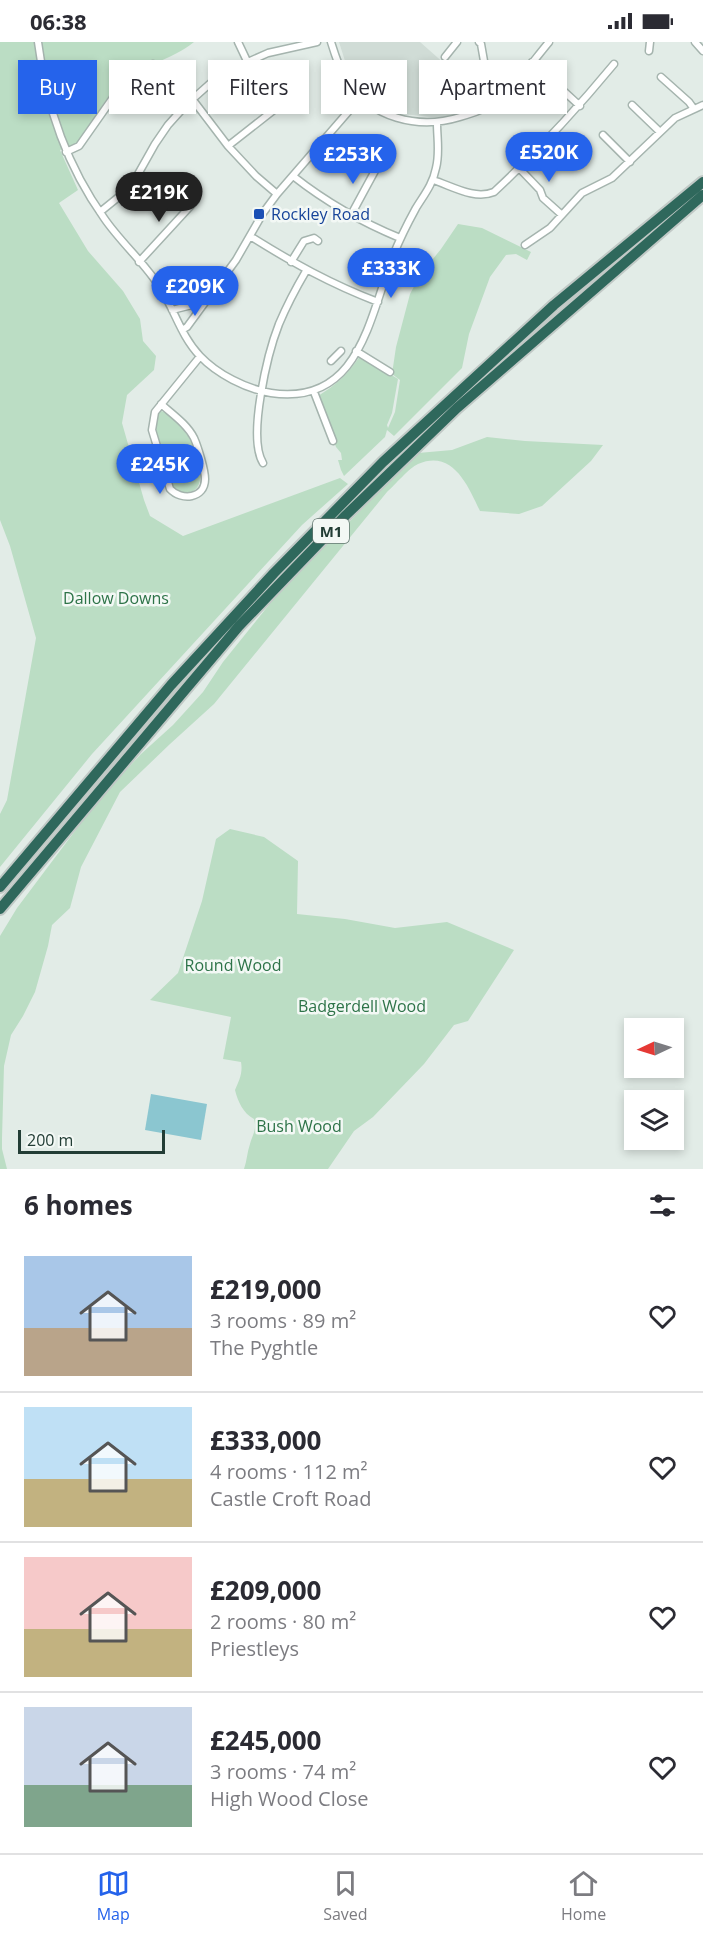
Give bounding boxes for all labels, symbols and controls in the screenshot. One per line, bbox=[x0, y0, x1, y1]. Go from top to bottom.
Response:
text: 06:38 bbox=[30, 6, 87, 36]
chip: Buy bbox=[18, 60, 97, 114]
chip: Rent bbox=[109, 60, 196, 114]
chip: Filters bbox=[208, 60, 309, 114]
chip: New bbox=[321, 60, 407, 114]
chip: Apartment bbox=[419, 60, 567, 114]
pin: £520K bbox=[507, 132, 591, 183]
pin: £253K bbox=[311, 134, 395, 185]
text: £520K bbox=[519, 138, 579, 165]
text: £253K bbox=[323, 140, 383, 167]
pin: £219K bbox=[117, 172, 201, 223]
text: £219K bbox=[129, 178, 189, 205]
place label: Rockley Road bbox=[271, 203, 370, 225]
marker: Rockley Road bbox=[252, 207, 266, 221]
pin: £333K bbox=[349, 248, 433, 299]
text: £333K bbox=[361, 254, 421, 281]
pin: £209K bbox=[153, 266, 237, 317]
text: £209K bbox=[165, 272, 225, 299]
pin: £245K bbox=[118, 444, 202, 495]
text: £245K bbox=[130, 450, 190, 477]
road number: M1 bbox=[313, 519, 349, 543]
park label: Dallow Downs bbox=[63, 587, 169, 609]
park label: Round Wood bbox=[185, 954, 281, 976]
park label: Badgerdell Wood bbox=[298, 995, 426, 1017]
north arrow bbox=[624, 1018, 684, 1078]
map controls bbox=[624, 1018, 684, 1150]
button: layers bbox=[624, 1090, 684, 1150]
park label: Bush Wood bbox=[256, 1115, 342, 1137]
scale bar bbox=[18, 1127, 165, 1154]
text: 200 m bbox=[27, 1129, 73, 1151]
text: 6 homes bbox=[24, 1187, 133, 1223]
icon: filters bbox=[646, 1189, 679, 1222]
text: £219,000 bbox=[210, 1271, 321, 1307]
icon: home bbox=[72, 1280, 144, 1352]
icon: heart bbox=[646, 1300, 679, 1333]
text: 3 rooms · 89 m² bbox=[210, 1307, 356, 1334]
text: The Pyghtle bbox=[210, 1334, 318, 1361]
text: £333,000 bbox=[210, 1422, 321, 1458]
icon: home bbox=[72, 1431, 144, 1503]
icon: heart bbox=[646, 1451, 679, 1484]
text: 4 rooms · 112 m² bbox=[210, 1458, 368, 1485]
text: Castle Croft Road bbox=[210, 1485, 371, 1512]
text: £209,000 bbox=[210, 1572, 321, 1608]
icon: home bbox=[72, 1581, 144, 1653]
icon: heart bbox=[646, 1601, 679, 1634]
text: 2 rooms · 80 m² bbox=[210, 1608, 356, 1635]
text: Priestleys bbox=[210, 1635, 299, 1662]
text: £245,000 bbox=[210, 1722, 321, 1758]
icon: home bbox=[72, 1731, 144, 1803]
icon: heart bbox=[646, 1751, 679, 1784]
text: 3 rooms · 74 m² bbox=[210, 1758, 356, 1785]
text: High Wood Close bbox=[210, 1785, 369, 1812]
tab: Map bbox=[97, 1867, 130, 1925]
tab: Saved bbox=[323, 1867, 368, 1925]
tab: Home bbox=[561, 1867, 606, 1925]

